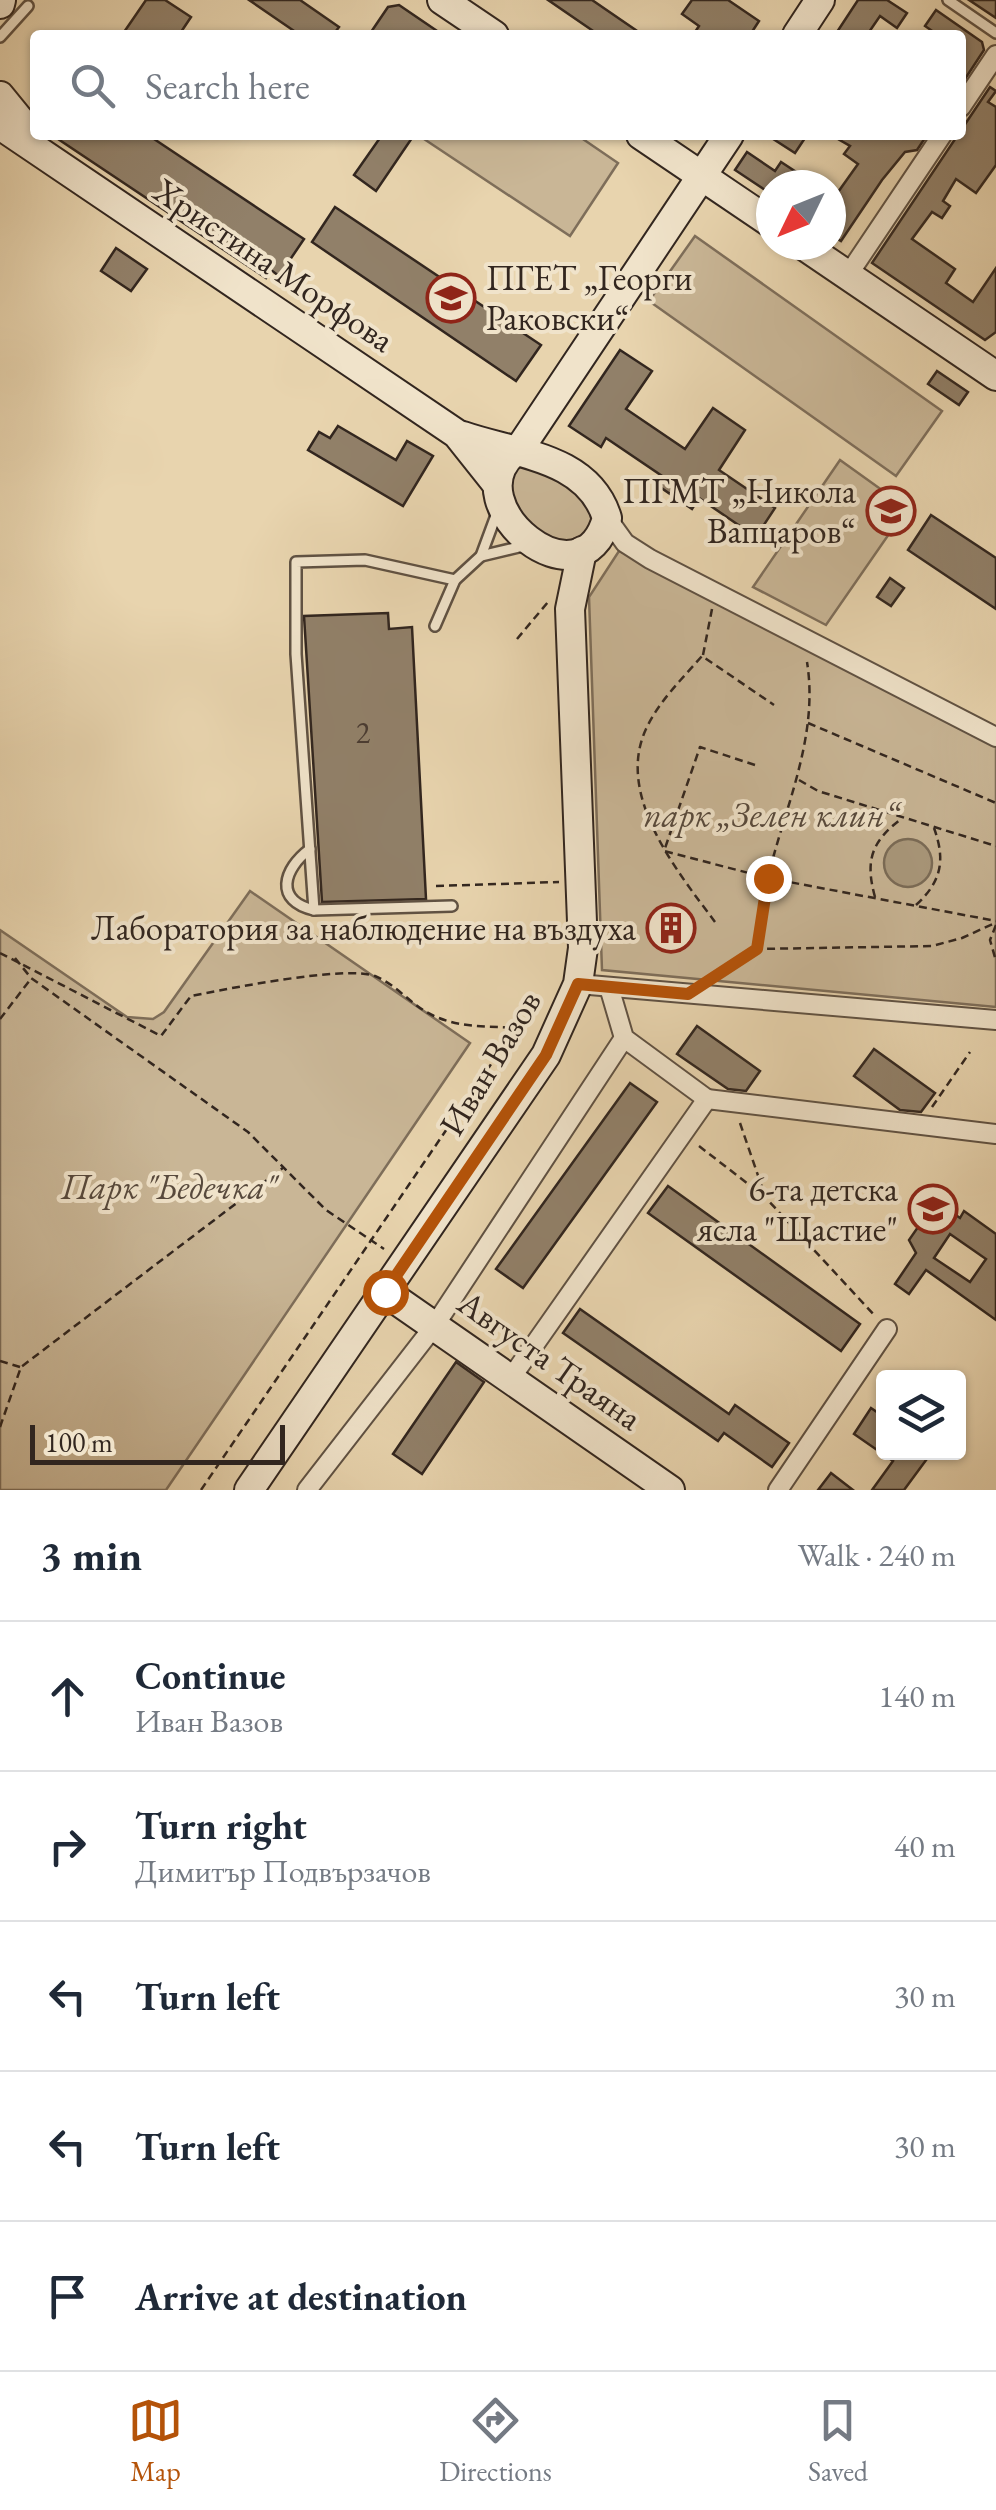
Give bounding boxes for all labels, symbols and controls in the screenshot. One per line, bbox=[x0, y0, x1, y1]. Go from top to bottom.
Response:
search box bbox=[30, 30, 966, 140]
icon: search bbox=[65, 58, 120, 113]
text: Search here bbox=[145, 61, 310, 110]
street label: Христина Морфова bbox=[144, 167, 403, 363]
north arrow bbox=[756, 170, 846, 260]
place label: ПГЕТ „Георги Раковски“ bbox=[486, 255, 693, 340]
school or university icon: ПГЕТ „Георги Раковски“ bbox=[425, 272, 477, 324]
place label: ПГМТ „Никола Вапцаров“ bbox=[622, 468, 856, 554]
school or university icon: ПГМТ „Никола Вапцаров“ bbox=[865, 485, 917, 537]
house number: 2 bbox=[356, 713, 371, 752]
park label: парк „Зелен клин“ bbox=[643, 792, 903, 838]
route end bbox=[746, 856, 792, 902]
building icon: Лаборатория за наблюдение на въздуха bbox=[645, 902, 697, 954]
place label: Лаборатория за наблюдение на въздуха bbox=[91, 905, 636, 951]
street label: Иван Вазов bbox=[429, 982, 551, 1144]
park label: Парк "Бедечка" bbox=[60, 1164, 280, 1210]
place label: 6-та детска ясла "Щастие" bbox=[696, 1166, 898, 1251]
school or university icon: 6-та детска ясла "Щастие" bbox=[907, 1183, 959, 1235]
route start bbox=[363, 1270, 409, 1316]
street label: Августа Траяна bbox=[448, 1279, 651, 1440]
map controls bbox=[876, 1370, 966, 1460]
button: layers bbox=[876, 1370, 966, 1460]
scale bar bbox=[30, 1420, 285, 1464]
text: 100 m bbox=[45, 1424, 113, 1460]
text: 3 min bbox=[40, 1528, 142, 1583]
text: Walk · 240 m bbox=[798, 1534, 956, 1576]
text: Continue bbox=[135, 1651, 286, 1700]
icon: ahead bbox=[40, 1669, 95, 1724]
text: 140 m bbox=[879, 1675, 956, 1717]
text: Иван Вазов bbox=[135, 1700, 283, 1742]
text: Turn right bbox=[135, 1801, 307, 1850]
icon: right bbox=[40, 1819, 95, 1874]
text: 40 m bbox=[894, 1825, 956, 1867]
text: Димитър Подвързачов bbox=[135, 1850, 431, 1892]
icon: left bbox=[40, 1969, 95, 2024]
text: Turn left bbox=[135, 1972, 280, 2021]
text: 30 m bbox=[894, 1975, 956, 2017]
icon: left bbox=[40, 2119, 95, 2174]
text: Turn left bbox=[135, 2122, 280, 2171]
text: 30 m bbox=[894, 2125, 956, 2167]
icon: arrive bbox=[40, 2269, 95, 2324]
text: Arrive at destination bbox=[135, 2272, 467, 2321]
tab: Map bbox=[128, 2393, 183, 2489]
tab: Directions bbox=[439, 2393, 552, 2489]
tab: Saved bbox=[808, 2393, 868, 2489]

